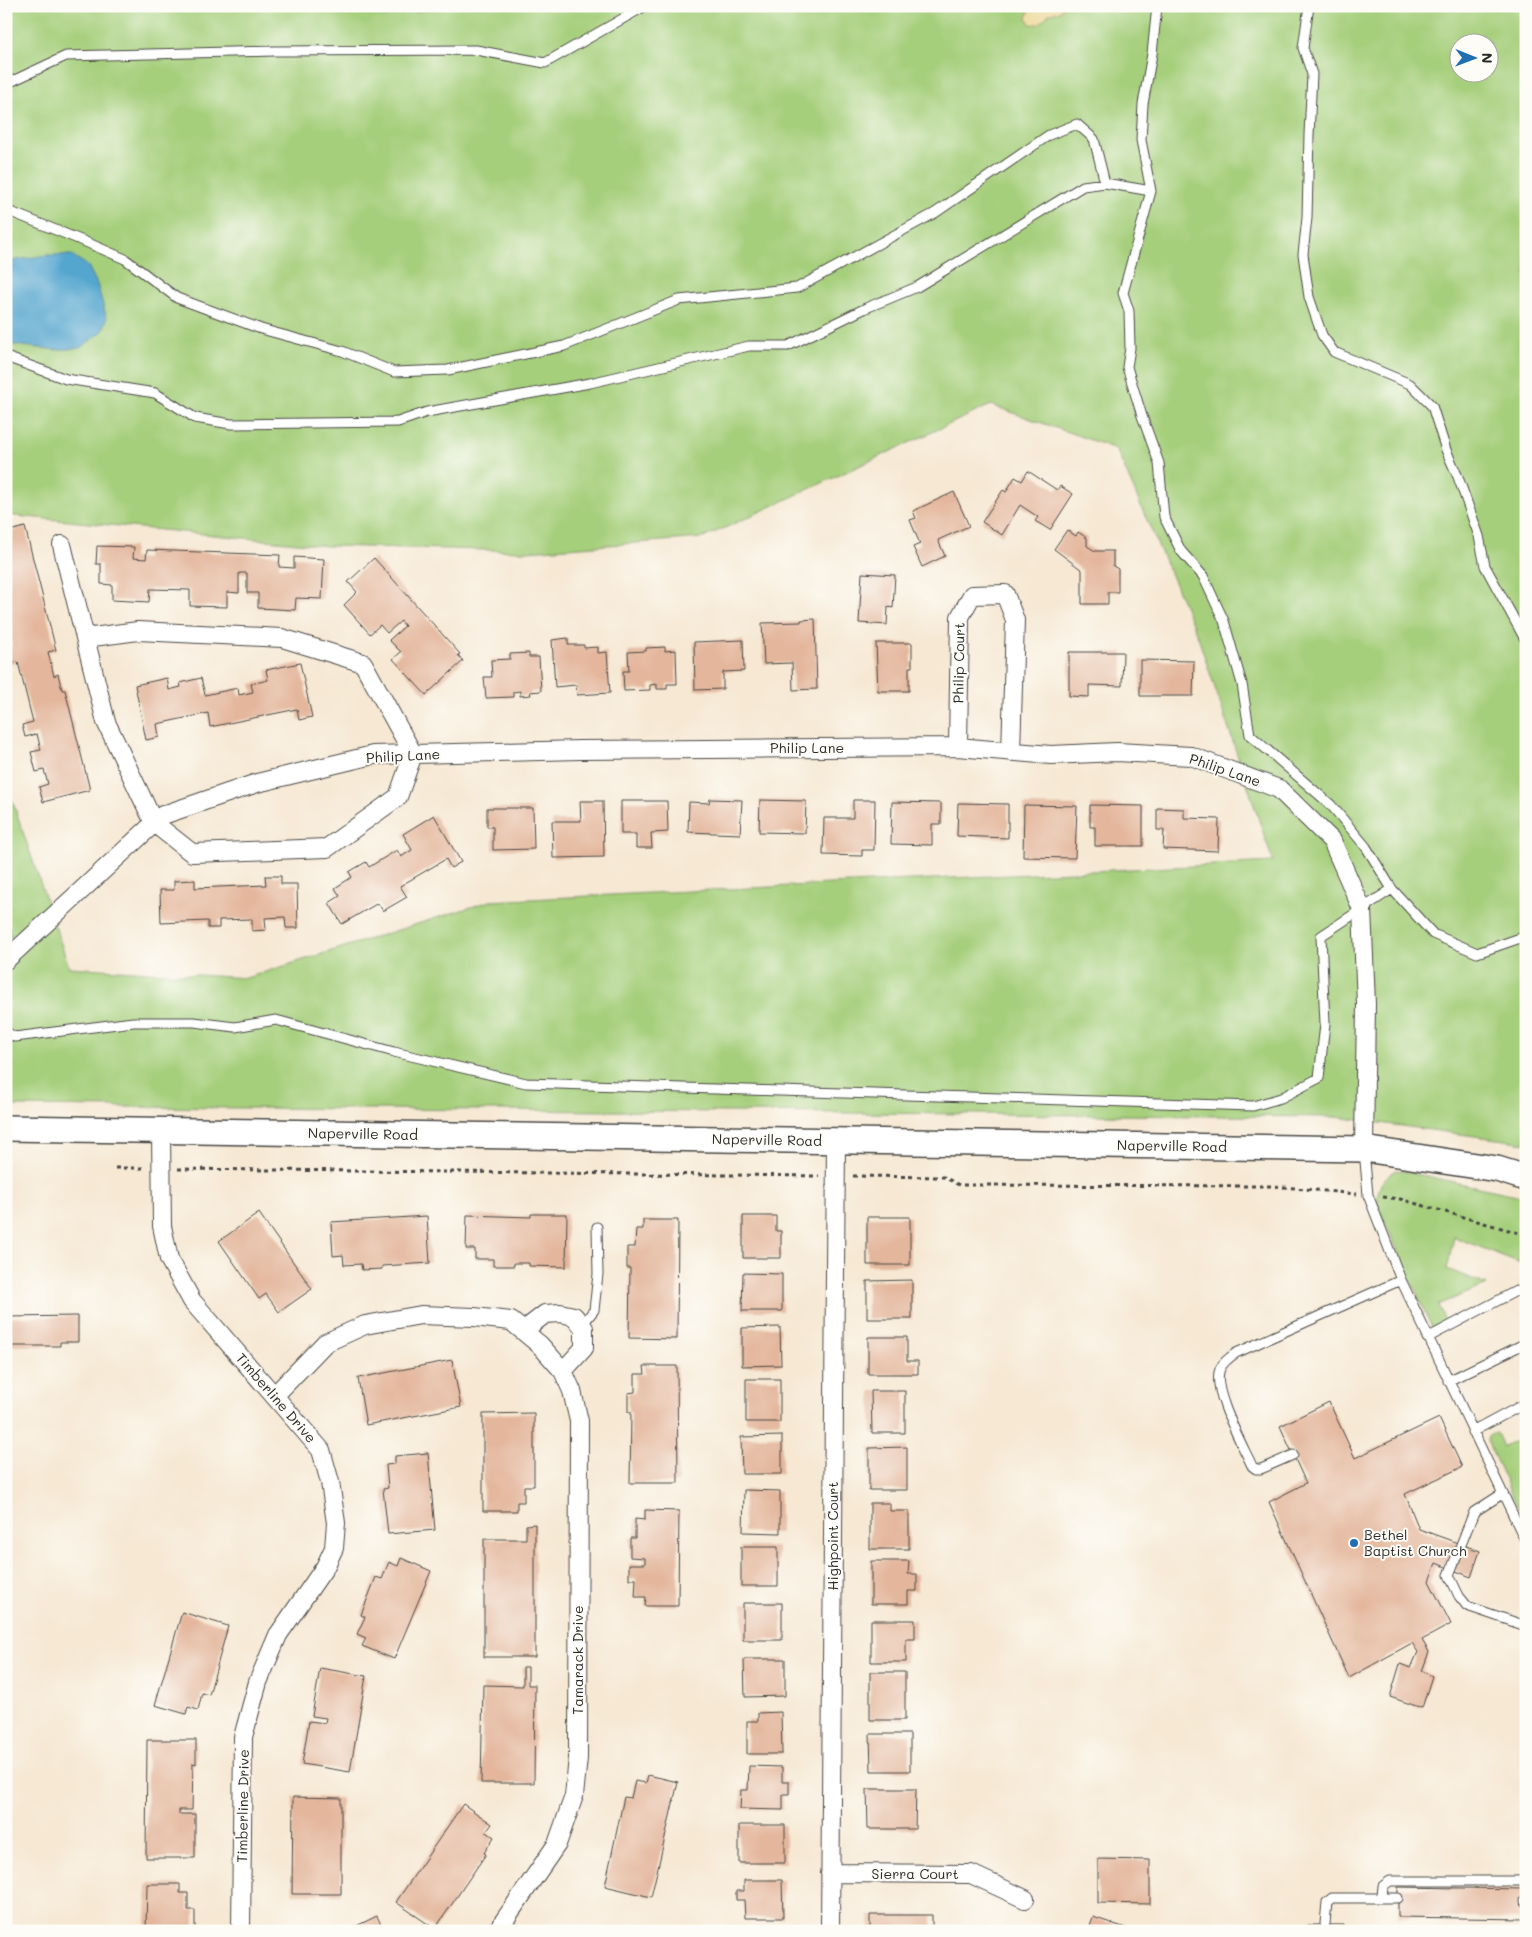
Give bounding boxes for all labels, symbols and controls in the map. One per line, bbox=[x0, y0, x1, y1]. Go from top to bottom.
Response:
north arrow bbox=[1450, 32, 1500, 82]
text: N bbox=[1478, 53, 1497, 64]
street label: Philip Court bbox=[948, 622, 969, 704]
street label: Philip Lane bbox=[770, 738, 844, 757]
street label: Philip Lane bbox=[365, 744, 441, 767]
street label: Philip Lane bbox=[1187, 748, 1263, 791]
street label: Naperville Road bbox=[308, 1123, 418, 1144]
street label: Naperville Road bbox=[712, 1129, 822, 1150]
street label: Naperville Road bbox=[1117, 1135, 1227, 1156]
street label: Timberline Drive bbox=[232, 1349, 321, 1447]
street label: Highpoint Court bbox=[823, 1481, 842, 1591]
place label: Bethel Baptist Church bbox=[1364, 1525, 1467, 1560]
marker: Bethel Baptist Church bbox=[1348, 1537, 1360, 1549]
street label: Tamarack Drive bbox=[568, 1605, 587, 1715]
street label: Timberline Drive bbox=[232, 1749, 253, 1863]
street label: Sierra Court bbox=[871, 1864, 959, 1883]

